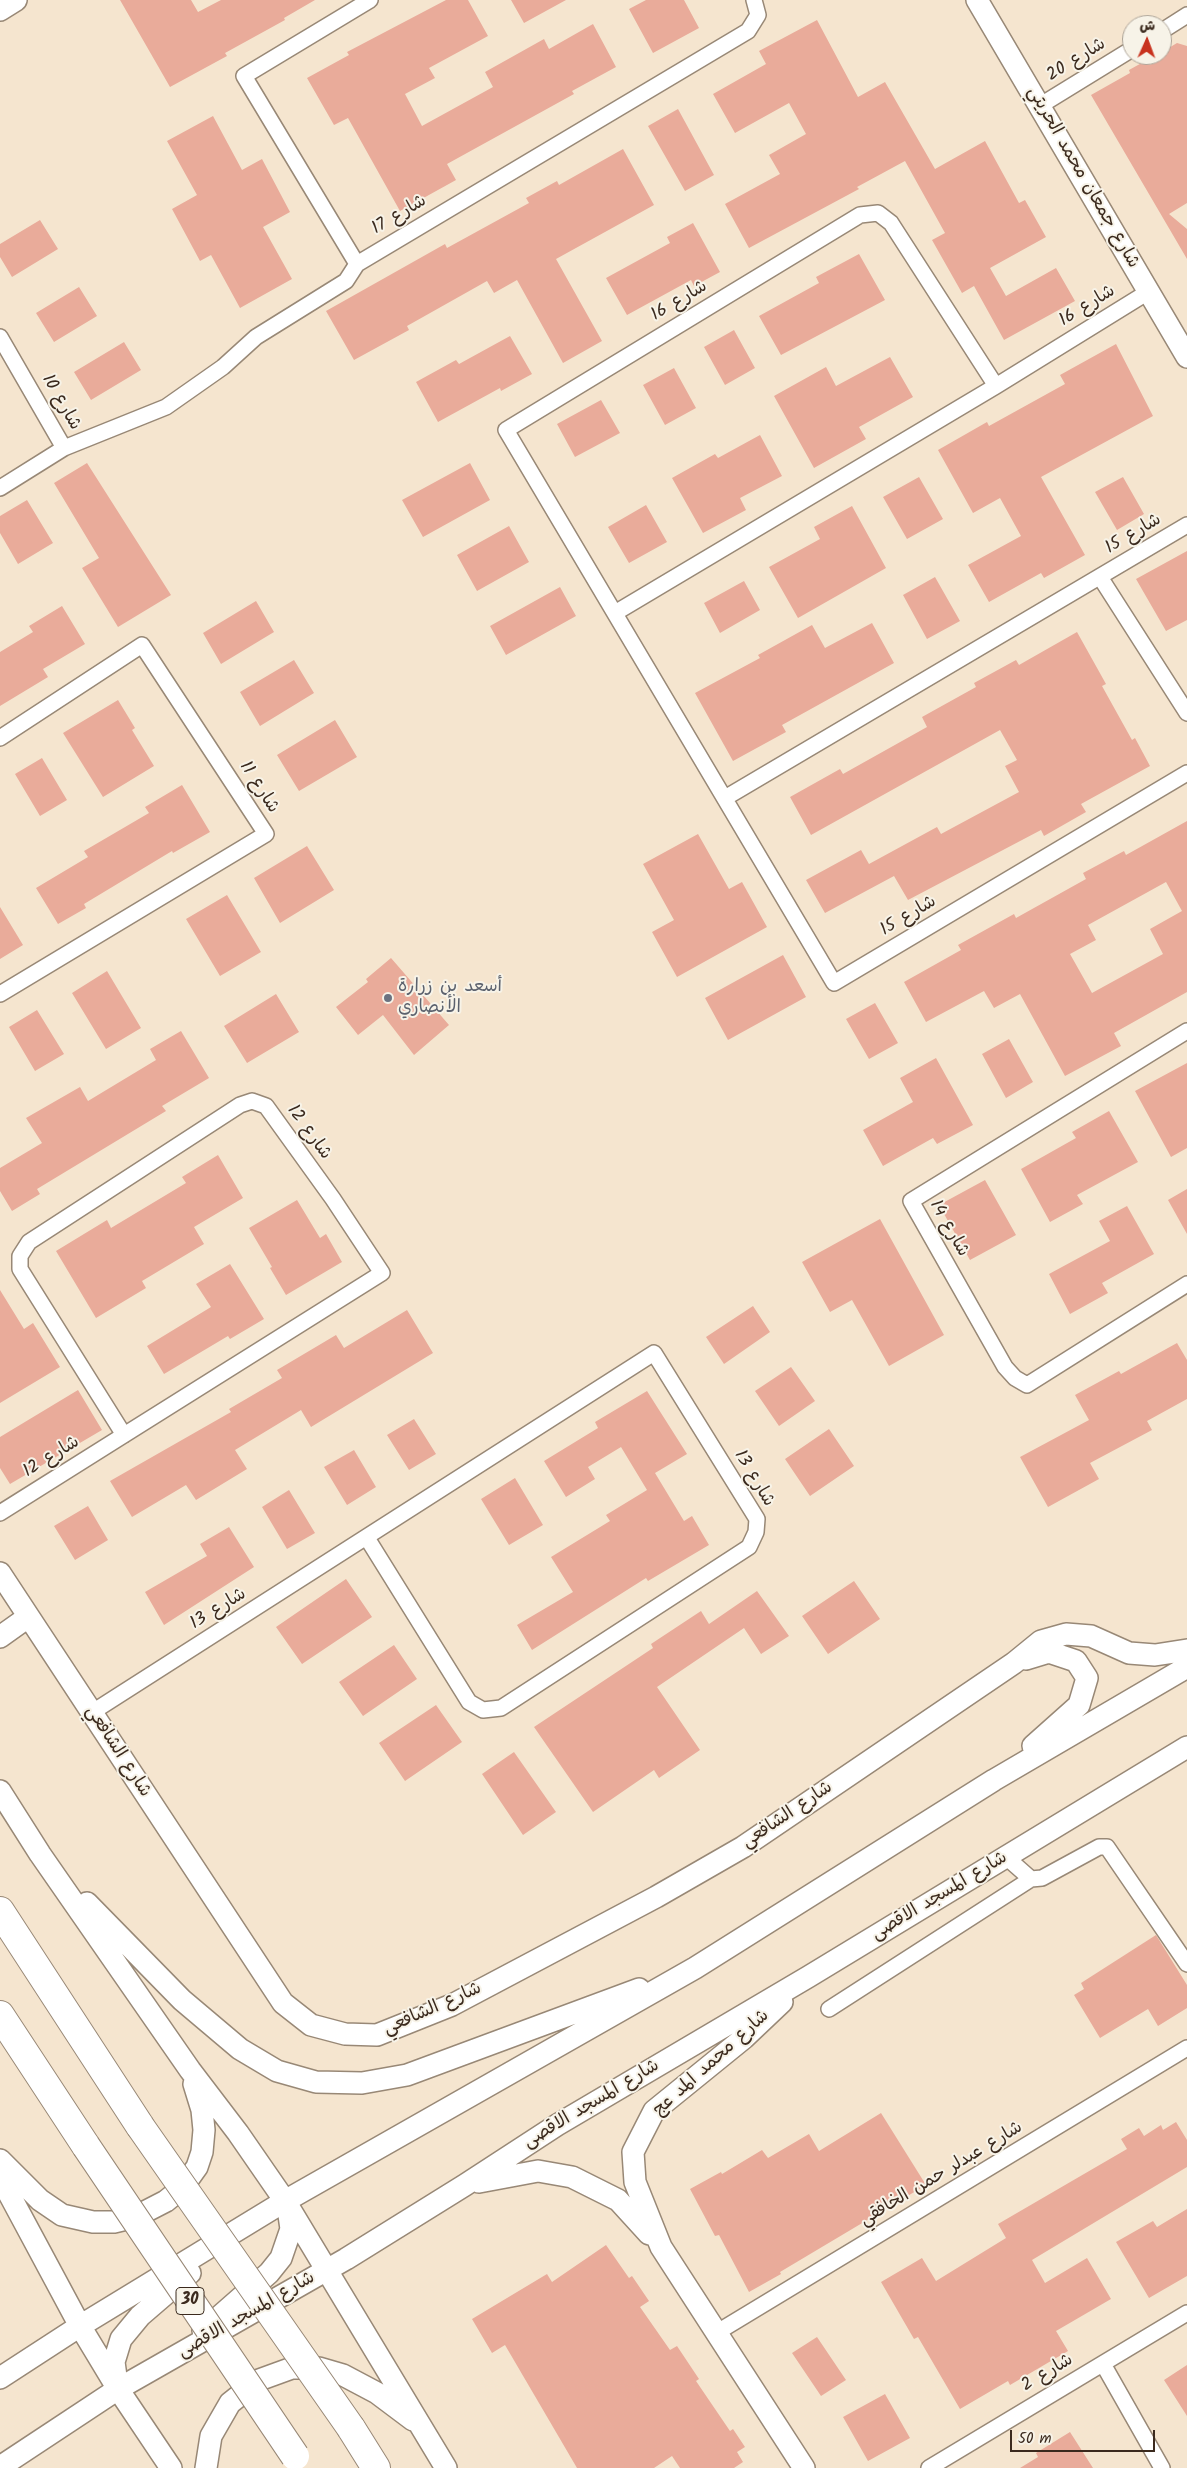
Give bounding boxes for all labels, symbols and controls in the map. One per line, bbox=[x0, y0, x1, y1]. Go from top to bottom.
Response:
north arrow bbox=[1122, 15, 1172, 65]
text: ش bbox=[1139, 15, 1156, 37]
street label: شارع 20 bbox=[1043, 34, 1111, 88]
street label: شارع جمعان محمد الحريتي bbox=[1021, 83, 1143, 273]
street label: شارع 17 bbox=[369, 191, 431, 241]
street label: شارع 16 bbox=[648, 277, 712, 327]
street label: شارع 16 bbox=[1056, 281, 1120, 333]
street label: شارع 10 bbox=[35, 371, 85, 435]
street label: شارع 15 bbox=[1102, 510, 1166, 560]
street label: شارع 11 bbox=[233, 758, 283, 818]
street label: شارع 15 bbox=[877, 892, 941, 942]
place label: أسعد بن زرارة الأنصاري bbox=[398, 977, 502, 1020]
marker: أسعد بن زرارة الأنصاري bbox=[382, 992, 394, 1004]
street label: شارع 12 bbox=[281, 1101, 335, 1165]
street label: شارع 14 bbox=[923, 1197, 973, 1261]
street label: شارع 12 bbox=[20, 1432, 84, 1484]
street label: شارع 13 bbox=[728, 1447, 778, 1511]
street label: شارع 13 bbox=[187, 1584, 251, 1636]
street label: شارع الشافعي bbox=[79, 1702, 155, 1802]
street label: شارع الشافعي bbox=[739, 1778, 837, 1854]
street label: شارع المسجد الاقصى bbox=[868, 1848, 1012, 1946]
street label: شارع الشافعي bbox=[381, 1979, 485, 2041]
street label: شارع محمد المد عج bbox=[649, 2006, 775, 2122]
street label: شارع المسجد الاقصى bbox=[520, 2056, 664, 2154]
street label: شارع عبدلر حمن الخافقي bbox=[857, 2118, 1027, 2232]
street label: شارع المسجد الاقصى bbox=[175, 2268, 319, 2364]
road number: 30 bbox=[176, 2288, 204, 2314]
street label: شارع 2 bbox=[1018, 2350, 1078, 2398]
scale bar bbox=[1012, 2420, 1157, 2452]
text: 50 m bbox=[1018, 2427, 1052, 2451]

